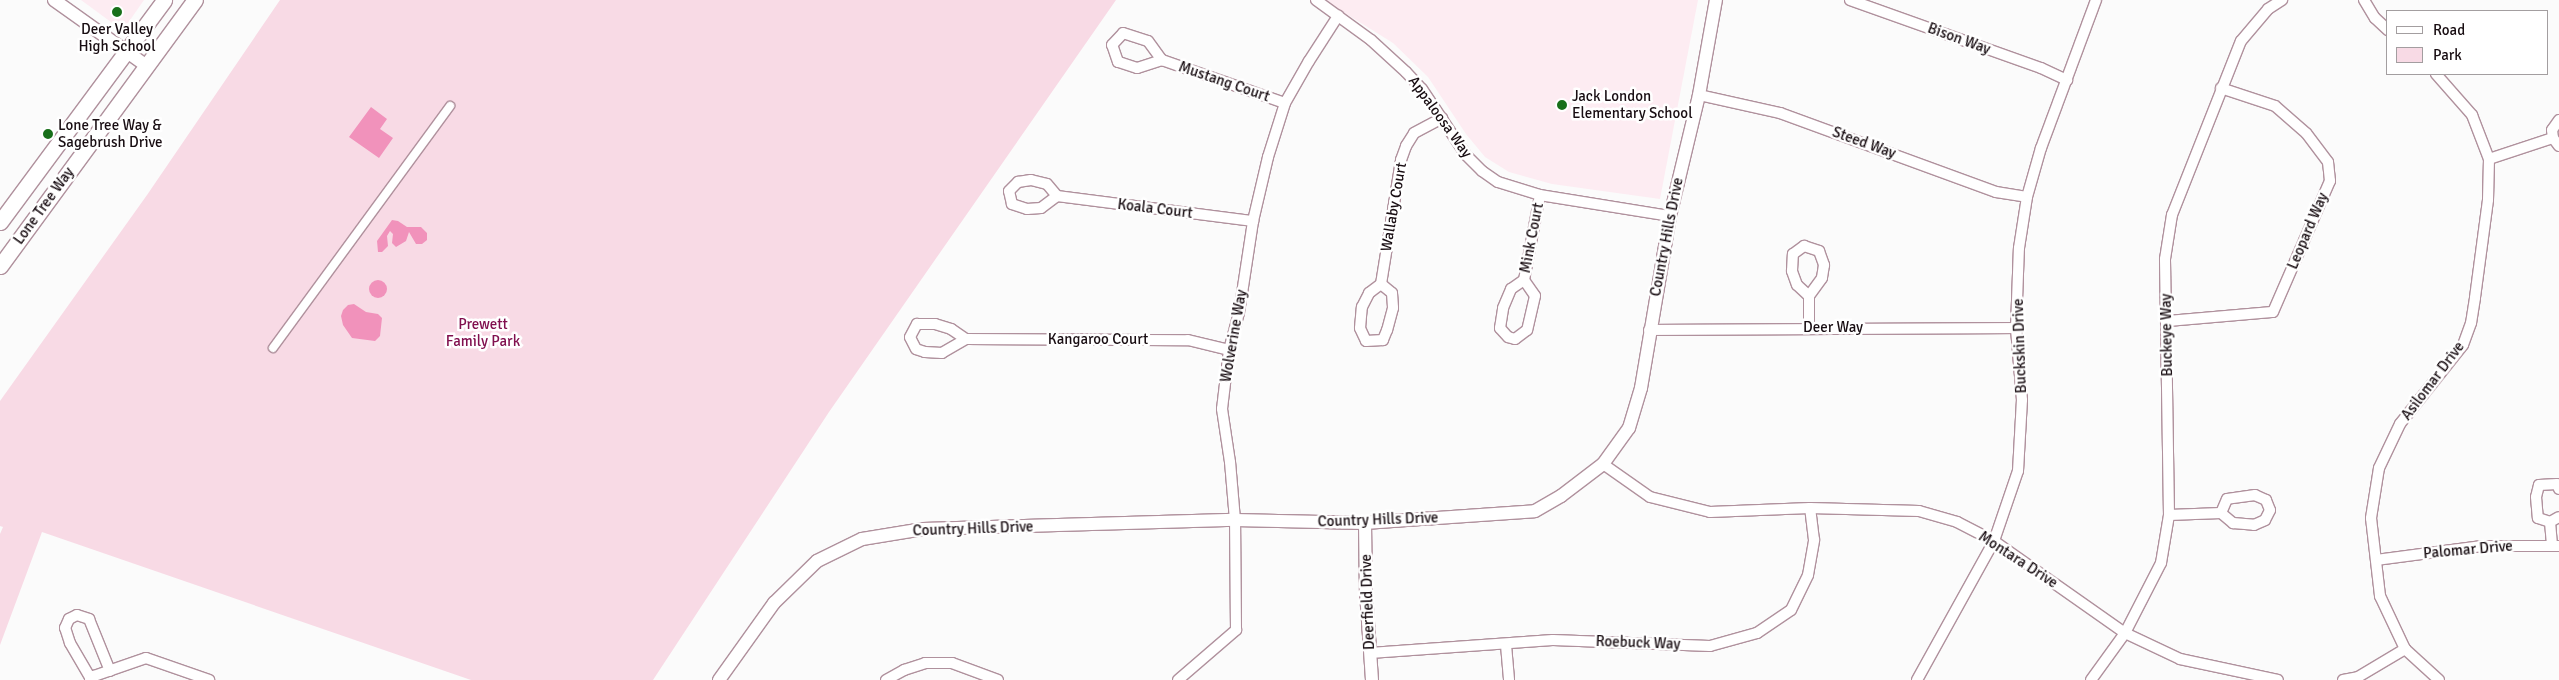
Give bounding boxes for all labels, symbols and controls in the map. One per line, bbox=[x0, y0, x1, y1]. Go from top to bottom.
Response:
marker: Deer Valley High School bbox=[111, 6, 123, 18]
legend bbox=[2386, 10, 2549, 75]
street label: Bison Way bbox=[1925, 19, 1993, 59]
place label: Deer Valley High School bbox=[78, 20, 156, 55]
text: Road bbox=[2433, 21, 2465, 39]
text: Park bbox=[2433, 46, 2462, 64]
street label: Mustang Court bbox=[1176, 58, 1272, 106]
street label: Appaloosa Way bbox=[1404, 73, 1476, 161]
place label: Jack London Elementary School bbox=[1572, 87, 1693, 122]
marker: Jack London Elementary School bbox=[1556, 99, 1568, 111]
place label: Lone Tree Way & Sagebrush Drive bbox=[58, 116, 163, 151]
street label: Steed Way bbox=[1830, 123, 1898, 163]
marker: Lone Tree Way & Sagebrush Drive bbox=[42, 128, 54, 140]
street label: Wallaby Court bbox=[1377, 161, 1411, 253]
street label: Lone Tree Way bbox=[10, 164, 78, 248]
street label: Country Hills Drive bbox=[1647, 176, 1687, 298]
street label: Leopard Way bbox=[2284, 190, 2332, 272]
street label: Koala Court bbox=[1116, 195, 1194, 223]
street label: Mink Court bbox=[1516, 201, 1548, 275]
street label: Wolverine Way bbox=[1217, 288, 1251, 384]
street label: Buckeye Way bbox=[2157, 293, 2177, 377]
street label: Buckskin Drive bbox=[2009, 298, 2031, 394]
park label: Prewett Family Park bbox=[446, 315, 520, 350]
street label: Deer Way bbox=[1803, 319, 1863, 337]
street label: Kangaroo Court bbox=[1048, 331, 1148, 349]
street label: Asilomar Drive bbox=[2398, 338, 2468, 424]
street label: Country Hills Drive bbox=[1317, 509, 1439, 531]
street label: Country Hills Drive bbox=[912, 518, 1034, 540]
street label: Montara Drive bbox=[1975, 528, 2061, 592]
street label: Palomar Drive bbox=[2423, 537, 2513, 563]
street label: Deerfield Drive bbox=[1357, 554, 1379, 650]
street label: Roebuck Way bbox=[1595, 633, 1681, 653]

